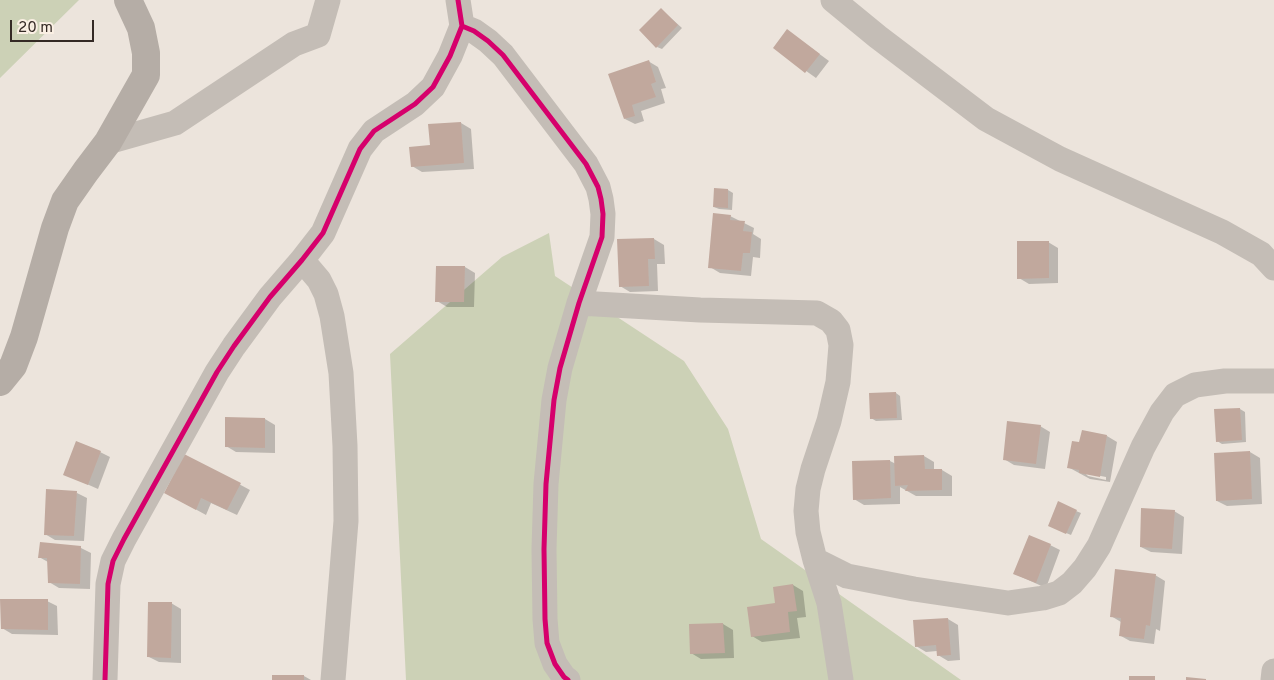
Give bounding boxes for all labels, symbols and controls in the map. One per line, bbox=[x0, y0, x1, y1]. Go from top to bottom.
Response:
scale bar bbox=[12, 10, 96, 42]
text: 20 m bbox=[18, 19, 53, 38]

